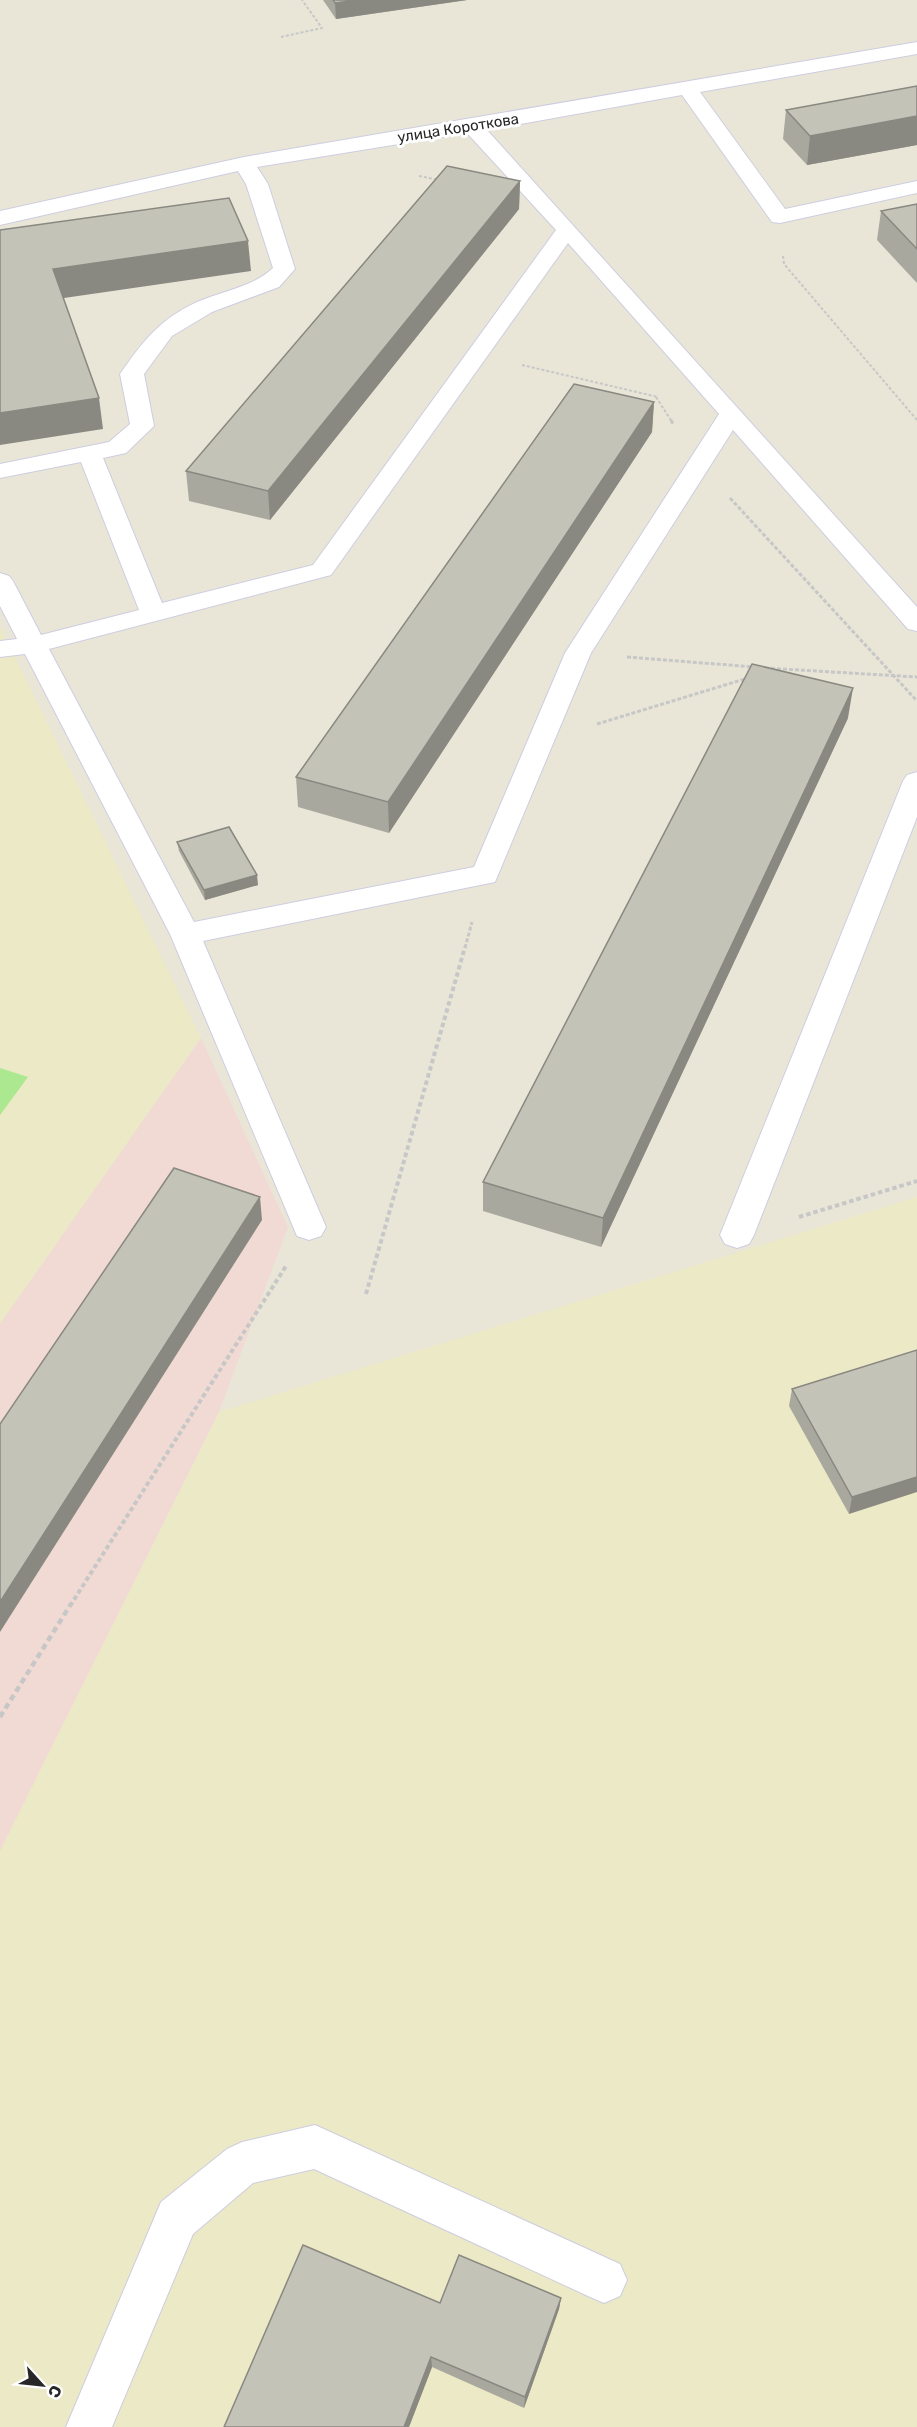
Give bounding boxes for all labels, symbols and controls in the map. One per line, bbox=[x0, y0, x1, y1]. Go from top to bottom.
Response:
street label: улица Короткова bbox=[396, 110, 520, 146]
north arrow bbox=[12, 2355, 72, 2415]
text: С bbox=[44, 2382, 66, 2401]

